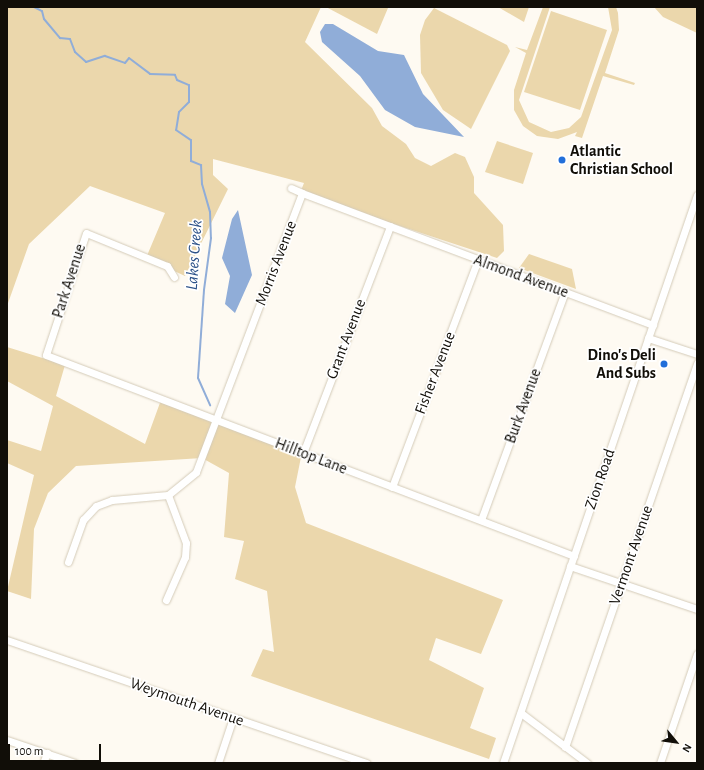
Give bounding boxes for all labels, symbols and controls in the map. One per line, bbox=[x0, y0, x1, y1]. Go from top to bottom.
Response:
place label: Atlantic Christian School bbox=[570, 141, 673, 179]
marker: Atlantic Christian School bbox=[557, 155, 567, 165]
street label: Morris Avenue bbox=[251, 218, 301, 308]
water label: Lakes Creek bbox=[181, 219, 207, 291]
street label: Park Avenue bbox=[48, 241, 90, 321]
street label: Almond Avenue bbox=[471, 250, 571, 302]
street label: Grant Avenue bbox=[322, 296, 370, 382]
street label: Fisher Avenue bbox=[410, 329, 460, 417]
place label: Dino's Deli And Subs bbox=[588, 345, 656, 383]
marker: Dino's Deli And Subs bbox=[659, 359, 669, 369]
street label: Burk Avenue bbox=[501, 366, 545, 446]
street label: Hilltop Lane bbox=[272, 433, 350, 479]
street label: Zion Road bbox=[581, 446, 619, 512]
street label: Vermont Avenue bbox=[605, 503, 657, 607]
street label: Weymouth Avenue bbox=[127, 674, 247, 730]
north arrow bbox=[656, 722, 696, 762]
scale bar bbox=[10, 736, 103, 762]
text: N bbox=[680, 742, 694, 754]
text: 100 m bbox=[15, 745, 43, 757]

